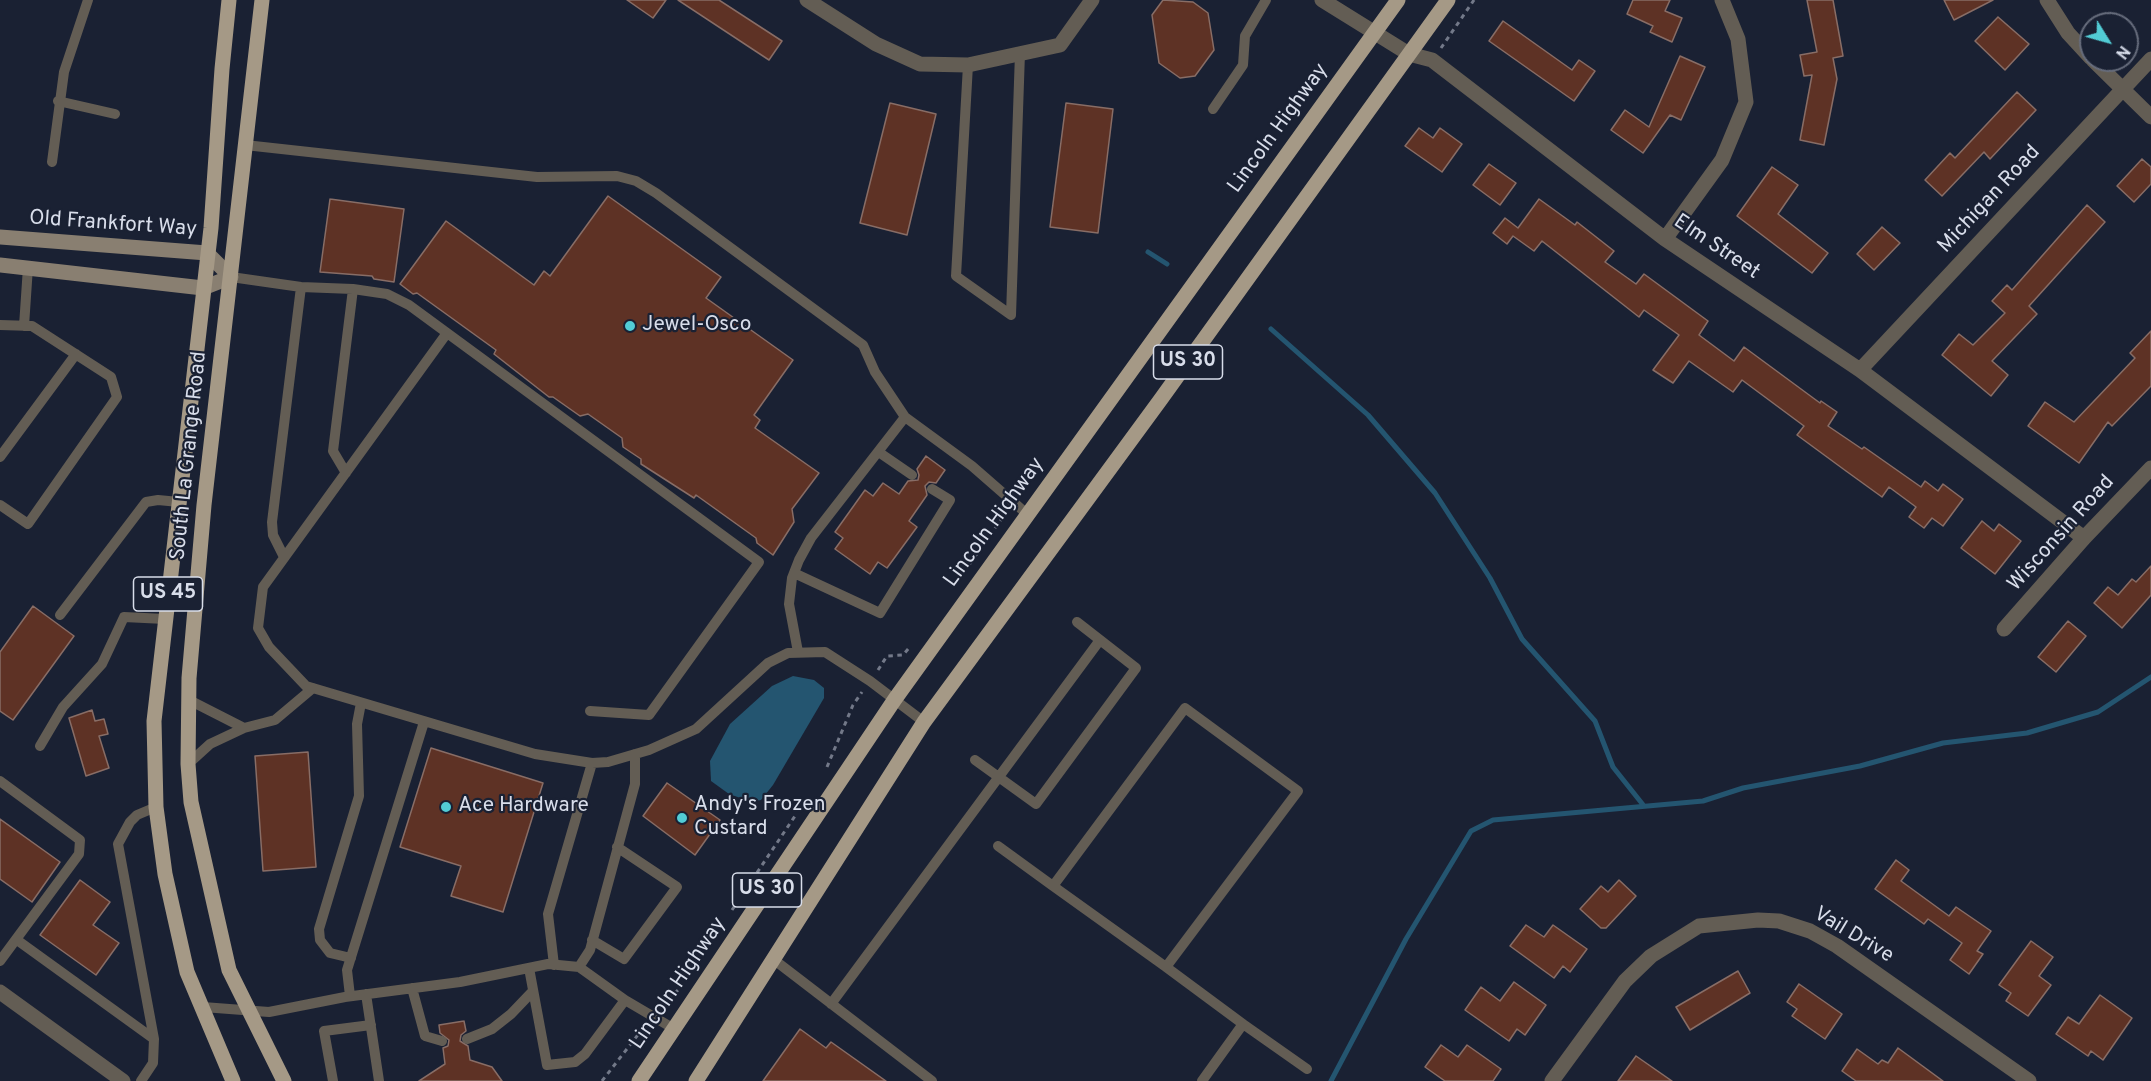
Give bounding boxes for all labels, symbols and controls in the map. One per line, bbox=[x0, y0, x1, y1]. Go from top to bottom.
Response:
north arrow bbox=[2079, 12, 2139, 72]
text: N bbox=[2110, 41, 2133, 62]
street label: Lincoln Highway bbox=[1223, 59, 1335, 199]
street label: Michigan Road bbox=[1934, 141, 2046, 259]
street label: Old Frankfort Way bbox=[28, 207, 198, 243]
street label: Elm Street bbox=[1668, 210, 1764, 286]
place label: Jewel-Osco bbox=[642, 313, 751, 339]
marker: Jewel-Osco bbox=[623, 319, 637, 333]
road number: US 30 bbox=[1154, 345, 1222, 379]
street label: South La Grange Road bbox=[166, 350, 214, 562]
street label: Lincoln Highway bbox=[939, 453, 1051, 593]
street label: Wisconsin Road bbox=[2003, 471, 2121, 597]
road number: US 45 bbox=[134, 577, 202, 611]
place label: Andy's Frozen Custard bbox=[694, 793, 826, 843]
place label: Ace Hardware bbox=[458, 794, 589, 820]
marker: Ace Hardware bbox=[439, 800, 453, 814]
marker: Andy's Frozen Custard bbox=[675, 811, 689, 825]
road number: US 30 bbox=[732, 873, 801, 907]
street label: Vail Drive bbox=[1808, 902, 1898, 970]
street label: Lincoln Highway bbox=[625, 913, 733, 1055]

